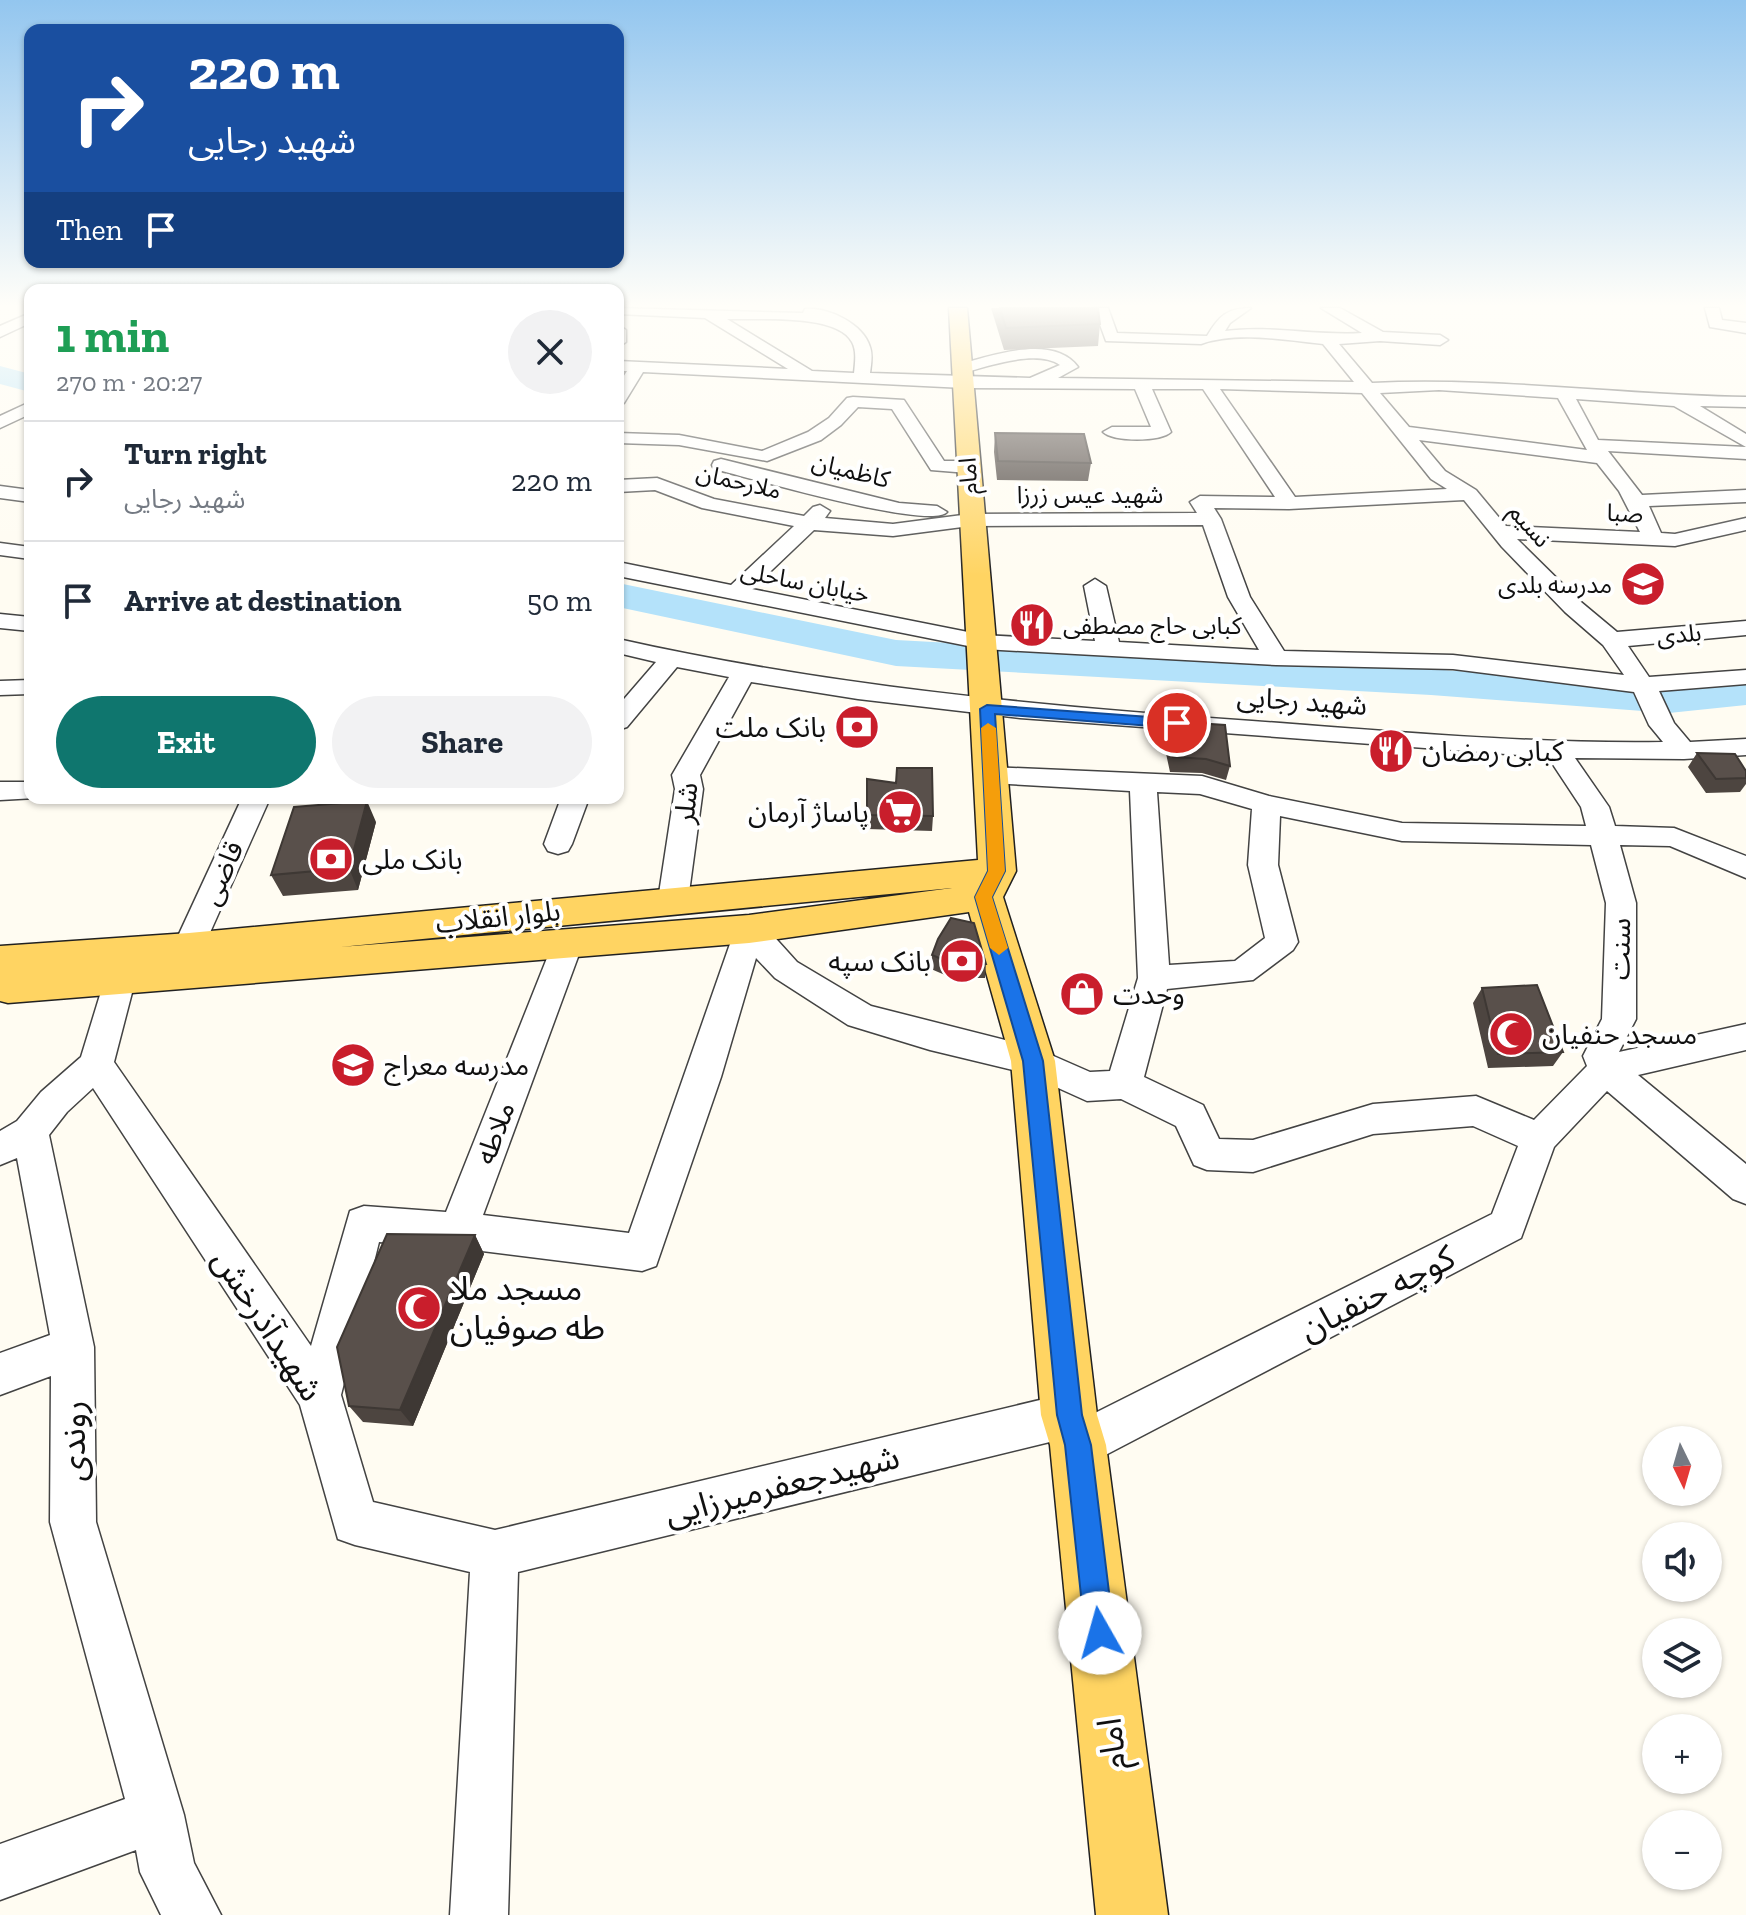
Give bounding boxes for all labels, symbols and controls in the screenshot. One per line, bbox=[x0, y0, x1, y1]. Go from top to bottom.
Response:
text: 220 m bbox=[188, 36, 340, 103]
icon: right bbox=[56, 56, 160, 160]
text: شهید رجایی bbox=[188, 119, 356, 162]
icon: arrive bbox=[139, 208, 183, 252]
text: Then bbox=[56, 212, 123, 248]
text: 1 min bbox=[56, 307, 169, 364]
button: close bbox=[508, 310, 592, 394]
text: 270 m · 20:27 bbox=[56, 366, 202, 398]
text: Turn right bbox=[124, 436, 266, 472]
street label: کاظمیان bbox=[809, 446, 894, 494]
street label: ملارحمان bbox=[694, 457, 784, 505]
street label: امام bbox=[953, 457, 987, 495]
icon: right bbox=[56, 459, 100, 503]
text: 220 m bbox=[511, 463, 592, 499]
street label: شهید عیس زرزا bbox=[1017, 480, 1163, 509]
text: شهید رجایی bbox=[124, 483, 245, 515]
street label: نسیم bbox=[1501, 497, 1557, 555]
street label: صبا bbox=[1606, 498, 1644, 528]
street label: خیابان ساحلی bbox=[738, 555, 872, 609]
school or university icon: مدرسه بلدی bbox=[1619, 560, 1667, 608]
place label: مدرسه بلدی bbox=[1498, 570, 1612, 599]
icon: arrive bbox=[56, 579, 100, 623]
text: Arrive at destination bbox=[124, 583, 401, 619]
text: 50 m bbox=[527, 583, 592, 619]
restaurant icon: کبابی حاج مصطفی bbox=[1008, 601, 1056, 649]
place label: کبابی حاج مصطفی bbox=[1063, 611, 1243, 643]
street label: بلدی bbox=[1655, 618, 1703, 650]
street label: شهید رجایی bbox=[1236, 680, 1368, 722]
pin bbox=[1143, 689, 1211, 757]
button: Exit bbox=[56, 696, 316, 788]
button: Share bbox=[332, 696, 592, 788]
icon: arrive bbox=[1155, 701, 1199, 745]
bank icon: بانک ملت bbox=[833, 703, 881, 751]
place label: بانک ملت bbox=[715, 711, 826, 744]
restaurant icon: کبابی رمضان bbox=[1367, 727, 1415, 775]
place label: کبابی رمضان bbox=[1422, 735, 1564, 768]
street label: شلر bbox=[667, 781, 705, 826]
supermarket icon: پاساژ آرمان bbox=[876, 788, 924, 836]
place label: پاساژ آرمان bbox=[748, 796, 869, 830]
bank icon: بانک ملی bbox=[307, 835, 355, 883]
street label: قاضی bbox=[193, 836, 251, 910]
place label: بانک ملی bbox=[362, 843, 463, 876]
street label: بلوار انقلاب bbox=[434, 894, 562, 940]
street label: سنت bbox=[1603, 918, 1637, 980]
bank icon: بانک سپه bbox=[938, 937, 986, 985]
place label: بانک سپه bbox=[828, 945, 931, 979]
shop icon: وحدت bbox=[1058, 970, 1106, 1018]
place label: وحدت bbox=[1113, 978, 1185, 1011]
mosque icon: مسجد حنفیان bbox=[1487, 1010, 1535, 1058]
place label: مسجد حنفیان bbox=[1542, 1018, 1697, 1051]
school or university icon: مدرسه معراج bbox=[329, 1041, 377, 1089]
place label: مدرسه معراج bbox=[384, 1049, 529, 1086]
street label: ملاطه bbox=[468, 1097, 522, 1169]
street label: کوچه حنفیان bbox=[1293, 1236, 1463, 1351]
street label: شهیدآذرخش bbox=[204, 1241, 332, 1409]
place label: مسجد ملا طه صوفیان bbox=[450, 1268, 605, 1348]
mosque icon: مسجد ملا طه صوفیان bbox=[395, 1284, 443, 1332]
street label: روندی bbox=[53, 1401, 94, 1481]
north arrow bbox=[1642, 1426, 1722, 1506]
map controls bbox=[1642, 1426, 1722, 1890]
street label: شهیدجعفرمیرزایی bbox=[660, 1436, 904, 1534]
button: sound bbox=[1642, 1522, 1722, 1602]
position arrow bbox=[1058, 1591, 1142, 1675]
button: layers bbox=[1642, 1618, 1722, 1698]
button: + bbox=[1642, 1714, 1722, 1794]
street label: امام bbox=[1088, 1715, 1140, 1772]
button: − bbox=[1642, 1810, 1722, 1890]

